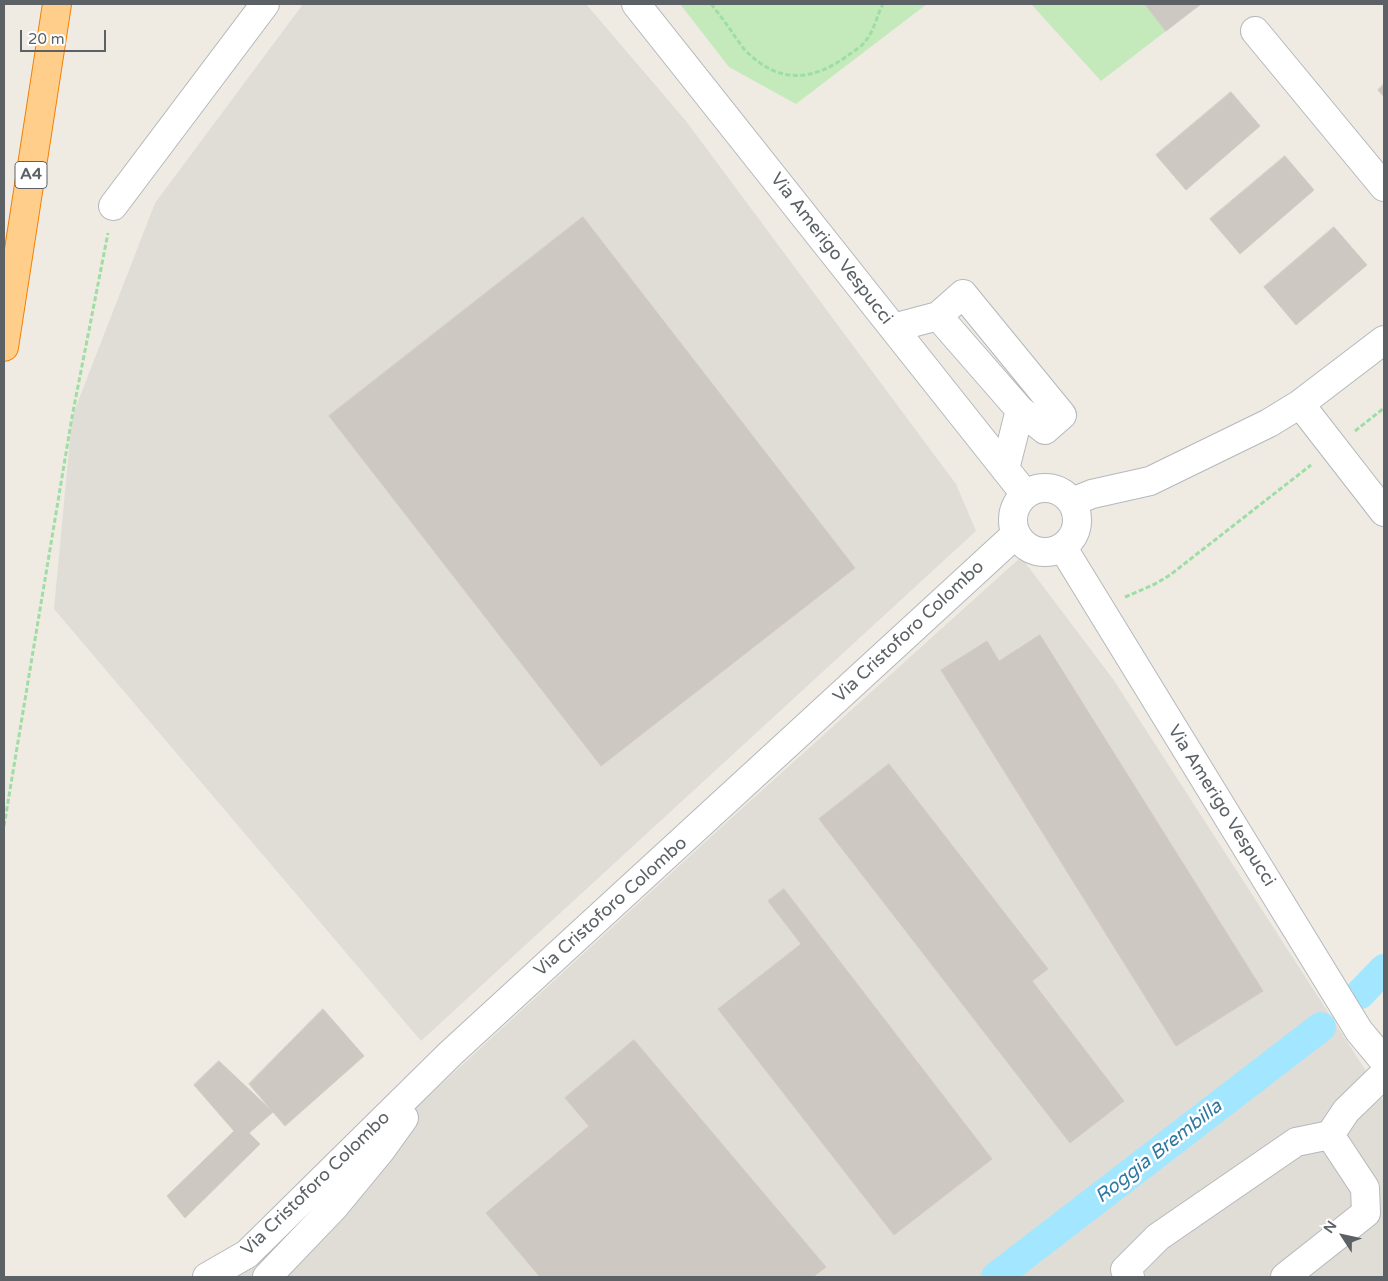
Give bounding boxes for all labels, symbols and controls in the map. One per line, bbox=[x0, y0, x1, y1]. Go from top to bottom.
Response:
scale bar bbox=[22, 20, 109, 52]
text: 20 m bbox=[28, 30, 65, 48]
road number: A4 bbox=[15, 162, 47, 188]
street label: Via Amerigo Vespucci bbox=[765, 169, 897, 329]
street label: Via Cristoforo Colombo bbox=[829, 556, 989, 708]
street label: Via Amerigo Vespucci bbox=[1162, 721, 1280, 891]
street label: Via Cristoforo Colombo bbox=[530, 833, 692, 981]
water label: Roggia Brembilla bbox=[1091, 1095, 1227, 1209]
street label: Via Cristoforo Colombo bbox=[237, 1107, 395, 1261]
north arrow bbox=[1318, 1211, 1368, 1261]
text: N bbox=[1320, 1218, 1340, 1237]

